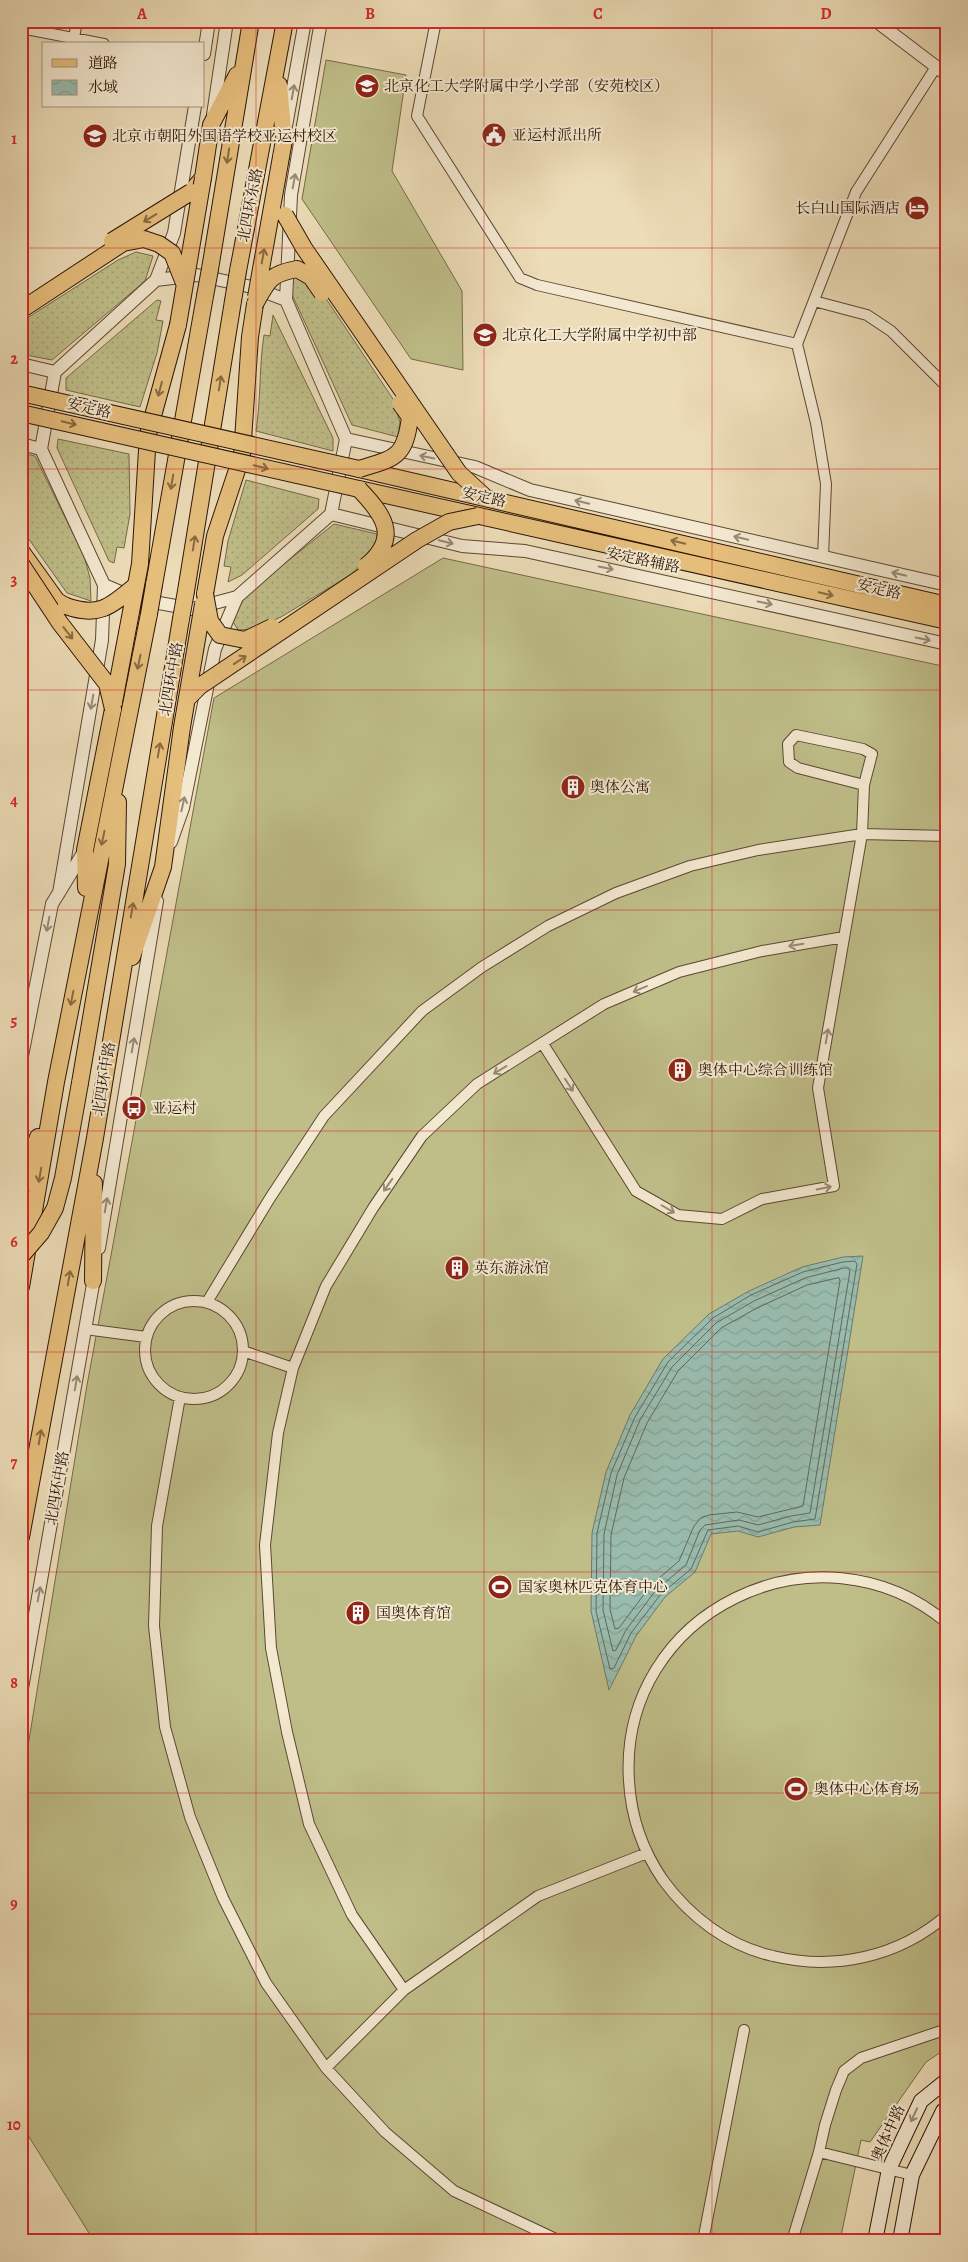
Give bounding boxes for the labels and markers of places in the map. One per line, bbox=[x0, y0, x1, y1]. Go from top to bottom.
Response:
school or university icon: 北京化工大学附属中学小学部（安苑校区） bbox=[354, 73, 380, 99]
place label: 北京化工大学附属中学小学部（安苑校区） bbox=[384, 76, 669, 96]
public building icon: 亚运村派出所 bbox=[481, 122, 507, 148]
school or university icon: 北京市朝阳外国语学校亚运村校区 bbox=[82, 123, 108, 149]
place label: 亚运村派出所 bbox=[512, 125, 602, 145]
place label: 北京市朝阳外国语学校亚运村校区 bbox=[112, 126, 337, 146]
hotel icon: 长白山国际酒店 bbox=[904, 195, 930, 221]
place label: 长白山国际酒店 bbox=[795, 198, 900, 218]
school or university icon: 北京化工大学附属中学初中部 bbox=[472, 322, 498, 348]
place label: 北京化工大学附属中学初中部 bbox=[502, 325, 697, 345]
building icon: 奥体公寓 bbox=[560, 774, 586, 800]
place label: 奥体公寓 bbox=[590, 777, 650, 797]
building icon: 奥体中心综合训练馆 bbox=[667, 1057, 693, 1083]
place label: 奥体中心综合训练馆 bbox=[698, 1060, 833, 1080]
bus stop icon: 亚运村 bbox=[121, 1095, 147, 1121]
place label: 亚运村 bbox=[152, 1098, 197, 1118]
building icon: 英东游泳馆 bbox=[444, 1255, 470, 1281]
place label: 英东游泳馆 bbox=[474, 1258, 549, 1278]
sports icon: 国家奥林匹克体育中心 bbox=[487, 1574, 513, 1600]
place label: 国家奥林匹克体育中心 bbox=[518, 1577, 668, 1597]
building icon: 国奥体育馆 bbox=[345, 1600, 371, 1626]
place label: 国奥体育馆 bbox=[376, 1603, 451, 1623]
sports icon: 奥体中心体育场 bbox=[783, 1776, 809, 1802]
place label: 奥体中心体育场 bbox=[814, 1779, 919, 1799]

